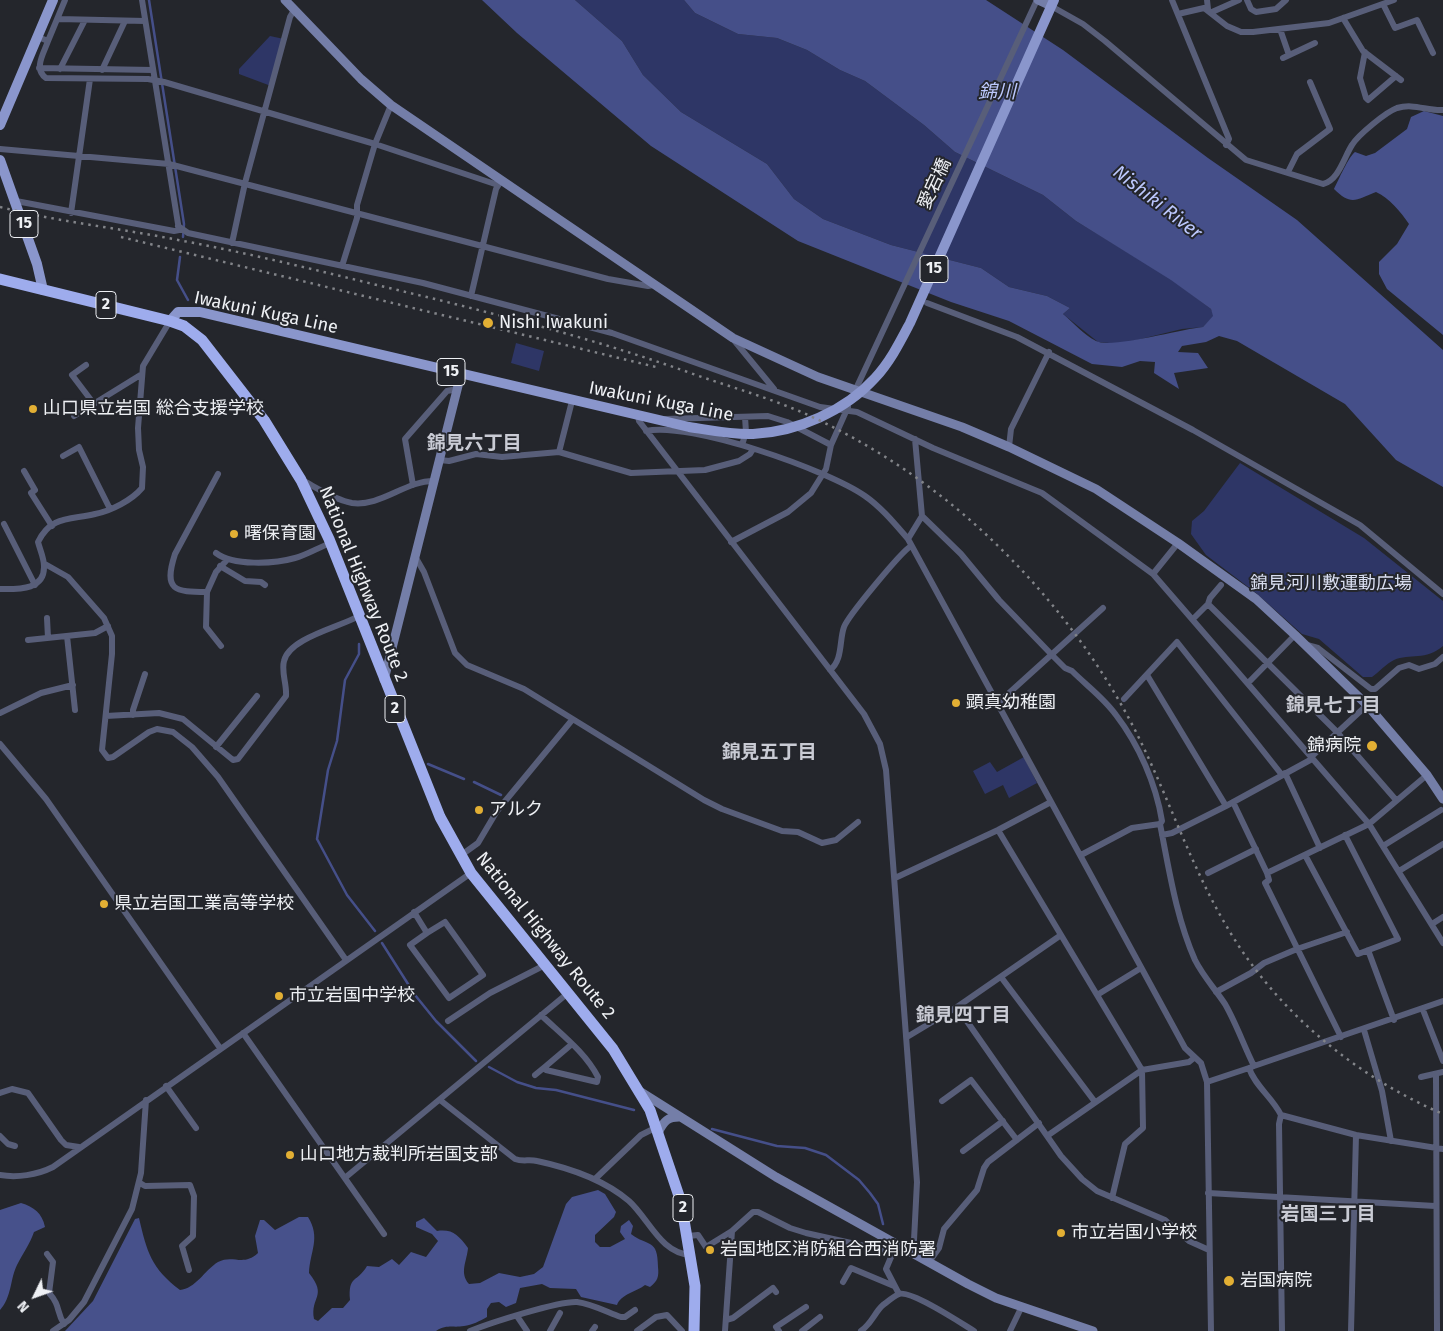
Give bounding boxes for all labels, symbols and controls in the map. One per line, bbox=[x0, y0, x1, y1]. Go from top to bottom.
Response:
water label: 錦川 bbox=[978, 82, 1016, 104]
street label: 愛宕橋 bbox=[914, 155, 956, 213]
water label: Nishiki River bbox=[1108, 161, 1206, 245]
road number: 15 bbox=[10, 210, 38, 238]
road number: 15 bbox=[920, 255, 948, 282]
street label: Iwakuni Kuga Line bbox=[192, 287, 340, 339]
road number: 2 bbox=[96, 292, 116, 318]
place label: Nishi Iwakuni bbox=[499, 312, 608, 334]
marker: Nishi Iwakuni bbox=[481, 316, 495, 330]
road number: 15 bbox=[437, 358, 465, 386]
street label: Iwakuni Kuga Line bbox=[587, 377, 735, 427]
place label: 山口県立岩国 総合支援学校 bbox=[43, 398, 264, 420]
marker: 山口県立岩国 総合支援学校 bbox=[27, 403, 39, 415]
district label: 錦見六丁目 bbox=[427, 433, 521, 455]
street label: National Highway Route 2 bbox=[314, 483, 412, 685]
place label: 曙保育園 bbox=[244, 523, 316, 545]
marker: 曙保育園 bbox=[228, 528, 240, 540]
park label: 錦見河川敷運動広場 bbox=[1250, 573, 1412, 595]
place label: 顕真幼稚園 bbox=[966, 692, 1056, 714]
district label: 錦見七丁目 bbox=[1286, 695, 1380, 717]
road number: 2 bbox=[385, 696, 405, 722]
marker: 顕真幼稚園 bbox=[950, 697, 962, 709]
place label: 錦病院 bbox=[1307, 735, 1361, 757]
marker: 錦病院 bbox=[1365, 739, 1379, 753]
district label: 錦見五丁目 bbox=[722, 742, 816, 764]
place label: アルク bbox=[489, 799, 543, 821]
marker: アルク bbox=[473, 804, 485, 816]
street label: National Highway Route 2 bbox=[471, 848, 619, 1024]
place label: 県立岩国工業高等学校 bbox=[114, 893, 294, 915]
marker: 県立岩国工業高等学校 bbox=[98, 898, 110, 910]
place label: 市立岩国中学校 bbox=[289, 985, 415, 1007]
marker: 市立岩国中学校 bbox=[273, 990, 285, 1002]
district label: 錦見四丁目 bbox=[916, 1005, 1010, 1027]
place label: 山口地方裁判所岩国支部 bbox=[300, 1144, 498, 1166]
marker: 山口地方裁判所岩国支部 bbox=[284, 1149, 296, 1161]
road number: 2 bbox=[673, 1194, 693, 1222]
district label: 岩国三丁目 bbox=[1281, 1204, 1375, 1226]
place label: 市立岩国小学校 bbox=[1071, 1222, 1197, 1244]
marker: 市立岩国小学校 bbox=[1055, 1227, 1067, 1239]
place label: 岩国地区消防組合西消防署 bbox=[720, 1239, 936, 1261]
marker: 岩国地区消防組合西消防署 bbox=[704, 1244, 716, 1256]
place label: 岩国病院 bbox=[1240, 1270, 1312, 1292]
north arrow bbox=[10, 1271, 60, 1321]
marker: 岩国病院 bbox=[1222, 1274, 1236, 1288]
text: N bbox=[14, 1297, 33, 1316]

